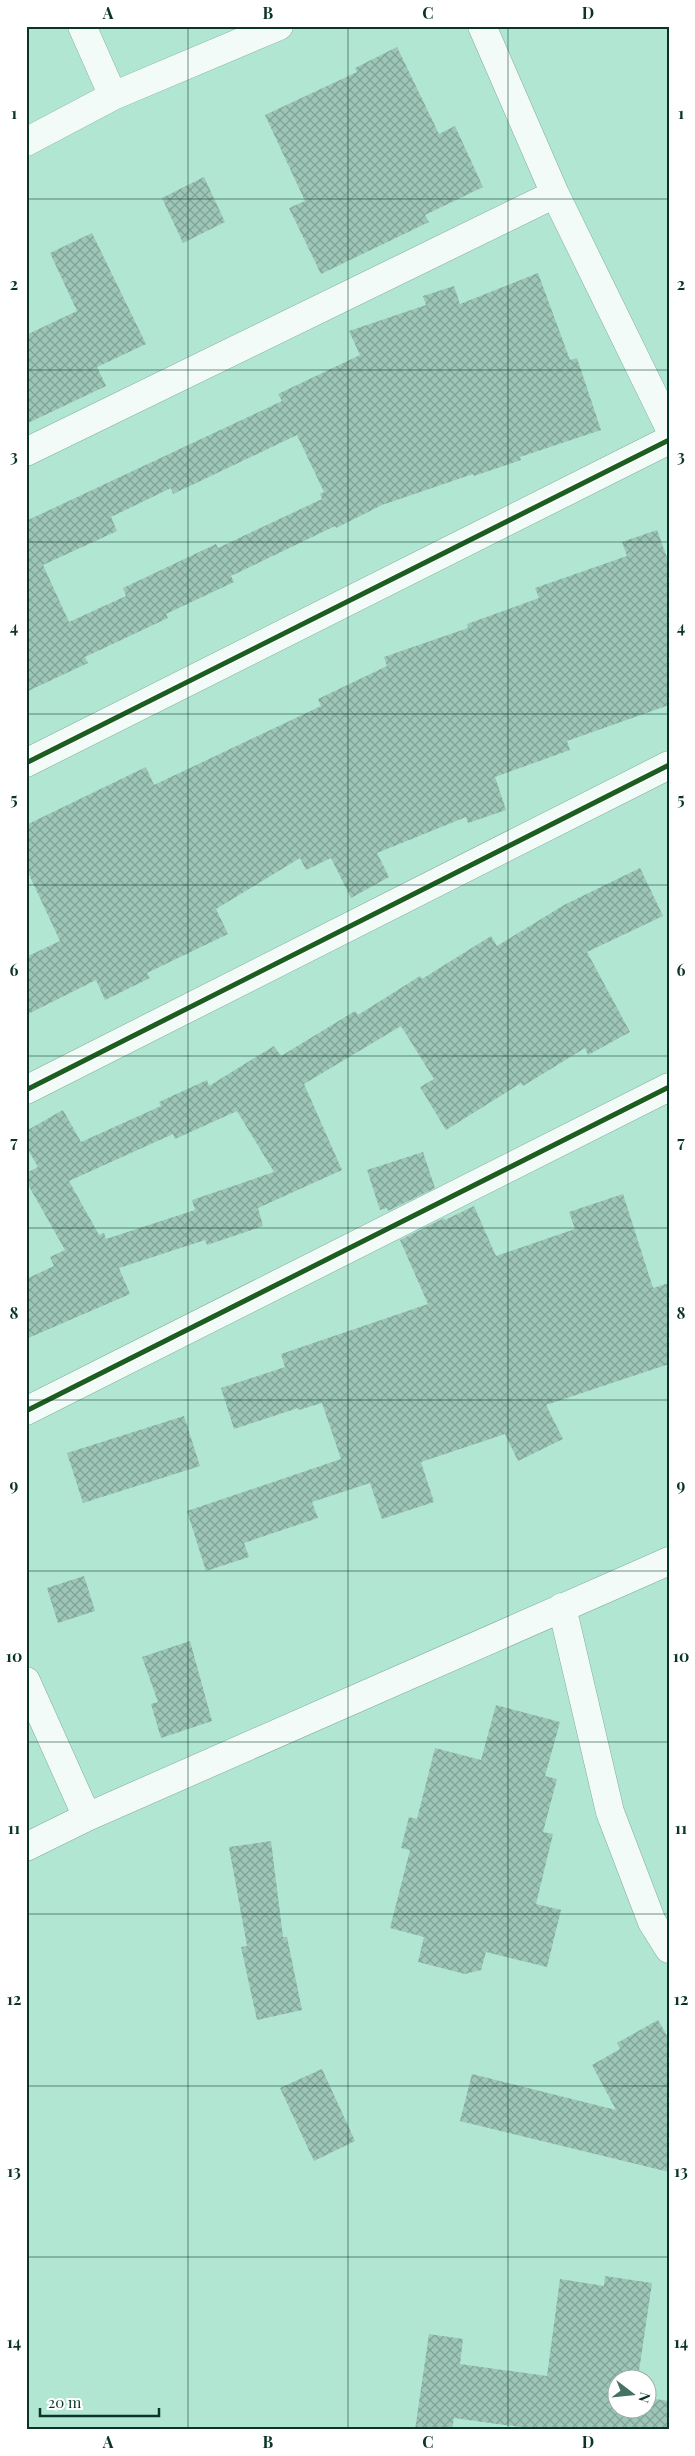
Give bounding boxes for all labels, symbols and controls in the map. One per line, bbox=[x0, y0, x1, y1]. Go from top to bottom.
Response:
text: A bbox=[102, 2, 114, 23]
text: B bbox=[263, 2, 274, 23]
text: C bbox=[422, 2, 434, 23]
text: D bbox=[582, 2, 594, 23]
text: 1 bbox=[11, 102, 17, 123]
text: 1 bbox=[678, 102, 684, 123]
text: 2 bbox=[10, 273, 18, 294]
text: 2 bbox=[677, 273, 685, 294]
text: 3 bbox=[10, 445, 18, 466]
text: 3 bbox=[677, 445, 685, 466]
text: 4 bbox=[10, 616, 18, 637]
text: 4 bbox=[677, 616, 685, 637]
text: 5 bbox=[10, 788, 18, 809]
text: 5 bbox=[677, 788, 685, 809]
text: 6 bbox=[10, 959, 19, 980]
text: 6 bbox=[677, 959, 686, 980]
text: 7 bbox=[10, 1131, 18, 1152]
text: 7 bbox=[677, 1131, 685, 1152]
text: 8 bbox=[10, 1302, 19, 1323]
text: 8 bbox=[677, 1302, 686, 1323]
text: 9 bbox=[10, 1474, 19, 1495]
text: 9 bbox=[677, 1474, 686, 1495]
text: 10 bbox=[6, 1645, 22, 1666]
text: 10 bbox=[673, 1645, 689, 1666]
text: 11 bbox=[8, 1817, 20, 1838]
text: 11 bbox=[675, 1817, 687, 1838]
text: 12 bbox=[7, 1988, 21, 2009]
text: 12 bbox=[674, 1988, 688, 2009]
text: 13 bbox=[7, 2160, 21, 2181]
text: 13 bbox=[674, 2160, 688, 2181]
text: 14 bbox=[7, 2331, 21, 2352]
text: 14 bbox=[674, 2331, 688, 2352]
north arrow bbox=[608, 2368, 658, 2418]
scale bar bbox=[40, 2386, 159, 2418]
text: N bbox=[634, 2390, 656, 2405]
text: 20 m bbox=[48, 2392, 82, 2412]
text: A bbox=[102, 2431, 114, 2452]
text: B bbox=[263, 2431, 274, 2452]
text: C bbox=[422, 2431, 434, 2452]
text: D bbox=[582, 2431, 594, 2452]

